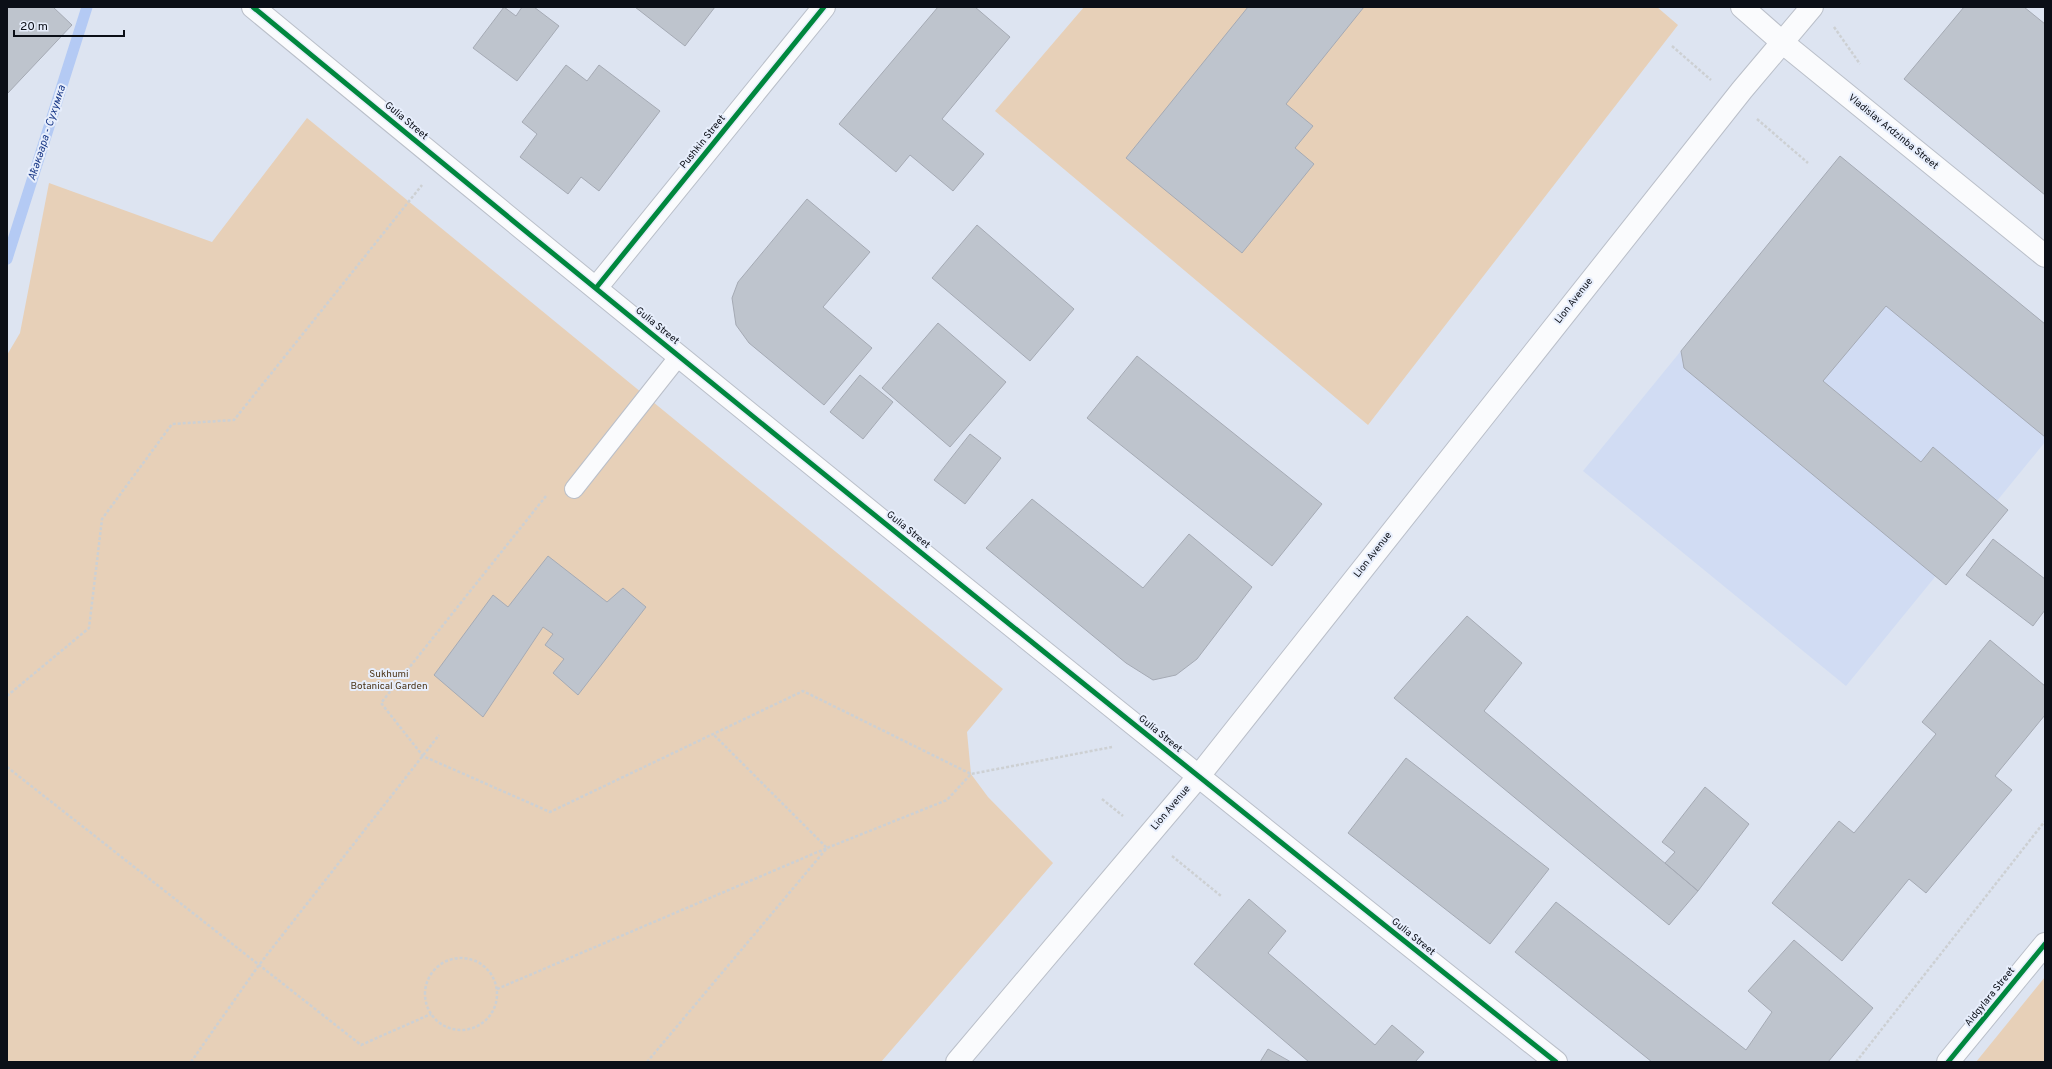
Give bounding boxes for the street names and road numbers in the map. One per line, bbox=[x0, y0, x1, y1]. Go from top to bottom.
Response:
street label: Vladislav Ardzinba Street bbox=[1845, 92, 1941, 173]
street label: Gulia Street bbox=[382, 99, 431, 143]
street label: Pushkin Street bbox=[677, 112, 729, 172]
street label: Lion Avenue bbox=[1552, 275, 1596, 327]
street label: Gulia Street bbox=[632, 304, 682, 348]
street label: Gulia Street bbox=[883, 508, 933, 552]
street label: Lion Avenue bbox=[1351, 529, 1395, 581]
street label: Gulia Street bbox=[1135, 712, 1185, 756]
street label: Lion Avenue bbox=[1148, 783, 1194, 833]
street label: Gulia Street bbox=[1388, 915, 1438, 959]
street label: Aidgylara Street bbox=[1962, 964, 2018, 1029]

